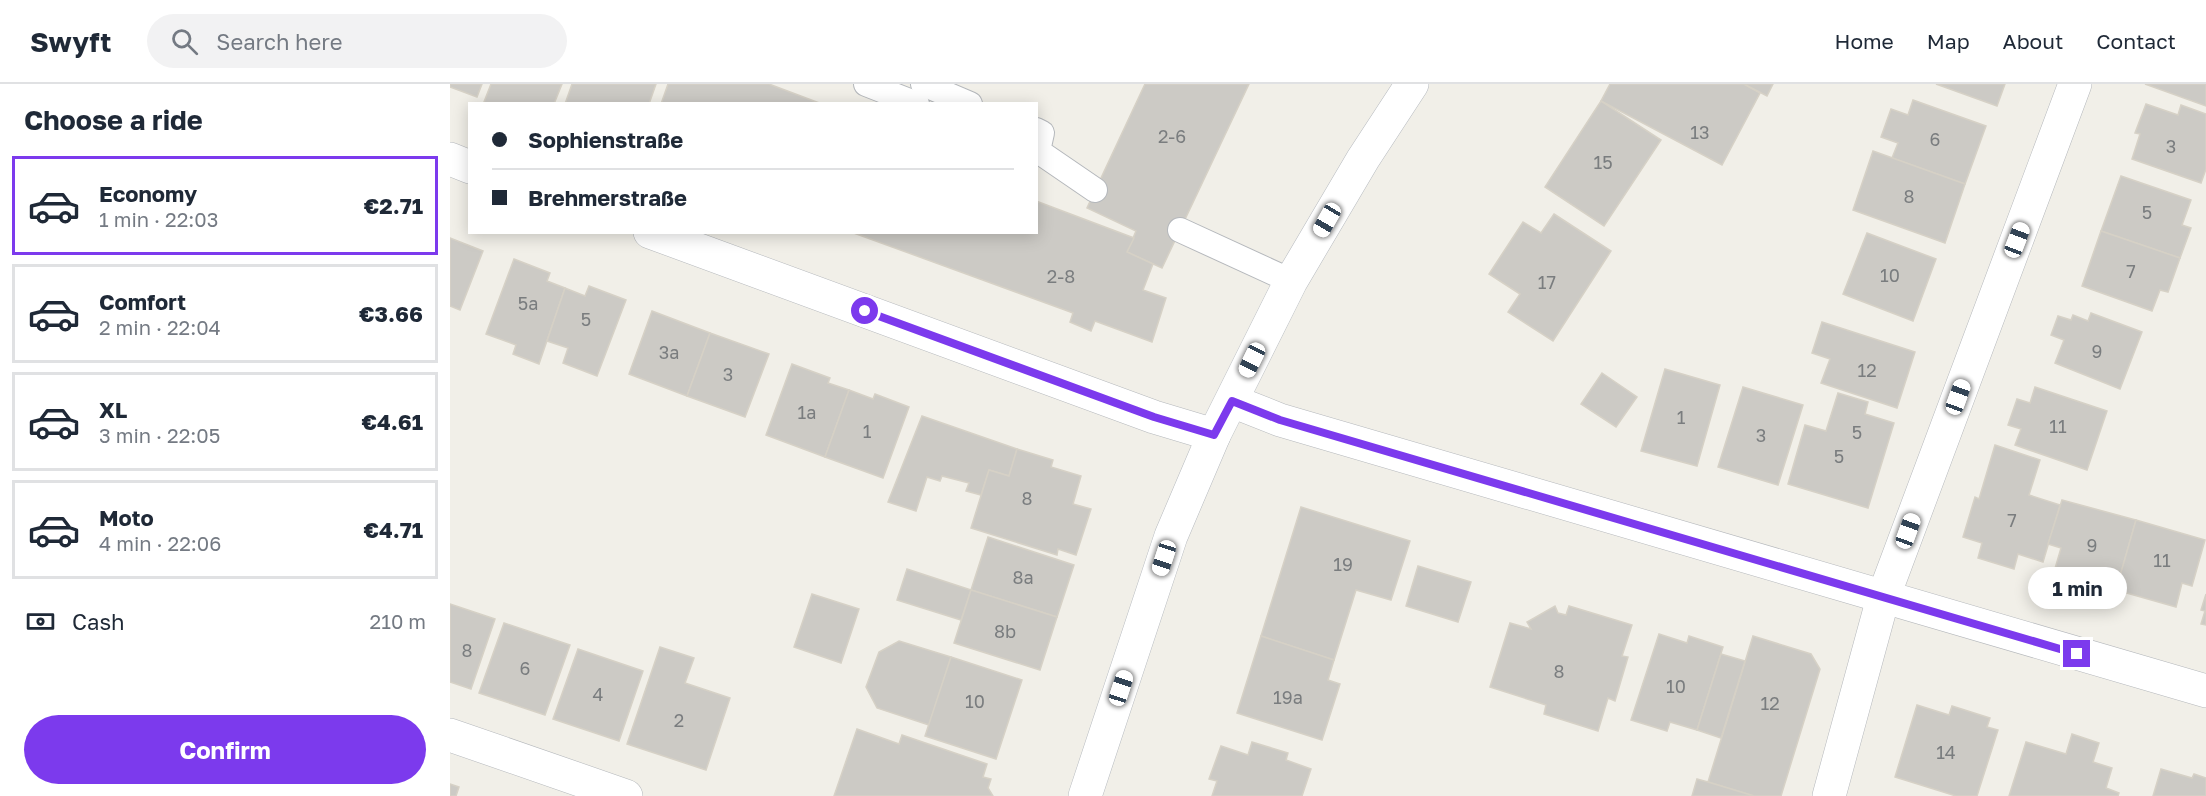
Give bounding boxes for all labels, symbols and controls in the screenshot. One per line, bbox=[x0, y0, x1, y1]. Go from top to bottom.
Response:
search box bbox=[147, 14, 567, 68]
text: Swyft bbox=[30, 25, 111, 58]
icon: search bbox=[168, 25, 201, 58]
text: Search here bbox=[216, 28, 342, 55]
text: Home bbox=[1834, 28, 1894, 54]
text: Map bbox=[1927, 28, 1970, 54]
text: About bbox=[2003, 28, 2063, 54]
text: Contact bbox=[2096, 28, 2176, 54]
text: Choose a ride bbox=[24, 104, 203, 136]
house number: 13 bbox=[1690, 121, 1710, 143]
house number: 2-6 bbox=[1158, 125, 1186, 147]
text: Sophienstraße bbox=[528, 126, 683, 153]
house number: 6 bbox=[1930, 128, 1940, 150]
house number: 3 bbox=[2166, 135, 2176, 157]
house number: 15 bbox=[1593, 151, 1613, 173]
icon: car bbox=[27, 179, 81, 233]
text: Economy bbox=[99, 180, 197, 207]
text: Brehmerstraße bbox=[528, 184, 687, 211]
house number: 8 bbox=[1904, 185, 1914, 207]
text: €2.71 bbox=[364, 192, 423, 219]
car bbox=[1310, 200, 1344, 240]
house number: 5 bbox=[2142, 201, 2152, 223]
text: 1 min · 22:03 bbox=[99, 207, 218, 231]
car bbox=[2002, 220, 2032, 260]
house number: 7 bbox=[2126, 260, 2136, 282]
house number: 10 bbox=[1880, 264, 1900, 286]
house number: 2-8 bbox=[1047, 265, 1075, 287]
house number: 17 bbox=[1538, 271, 1556, 293]
icon: car bbox=[27, 287, 81, 341]
text: Comfort bbox=[99, 288, 186, 315]
house number: 5a bbox=[518, 292, 538, 314]
route start bbox=[851, 297, 878, 324]
text: €3.66 bbox=[359, 300, 423, 327]
house number: 5 bbox=[581, 308, 591, 330]
text: 2 min · 22:04 bbox=[99, 315, 221, 339]
car bbox=[1236, 340, 1268, 380]
house number: 9 bbox=[2092, 340, 2102, 362]
house number: 3a bbox=[659, 341, 679, 363]
house number: 12 bbox=[1857, 359, 1877, 381]
house number: 3 bbox=[723, 363, 733, 385]
car bbox=[1943, 377, 1973, 417]
icon: car bbox=[27, 395, 81, 449]
text: XL bbox=[99, 396, 127, 423]
house number: 1a bbox=[798, 401, 816, 423]
house number: 1 bbox=[1677, 406, 1686, 428]
text: €4.61 bbox=[361, 408, 423, 435]
house number: 11 bbox=[2049, 415, 2067, 437]
house number: 1 bbox=[863, 420, 872, 442]
house number: 5 bbox=[1852, 421, 1862, 443]
text: 3 min · 22:05 bbox=[99, 423, 220, 447]
house number: 3 bbox=[1756, 424, 1766, 446]
house number: 5 bbox=[1834, 445, 1844, 467]
house number: 8 bbox=[1022, 487, 1032, 509]
icon: car bbox=[27, 503, 81, 557]
text: Moto bbox=[99, 504, 154, 531]
house number: 7 bbox=[2007, 509, 2017, 531]
car bbox=[1893, 511, 1923, 551]
text: €4.71 bbox=[363, 516, 423, 543]
text: 4 min · 22:06 bbox=[99, 531, 221, 555]
house number: 9 bbox=[2087, 534, 2097, 556]
car bbox=[1150, 538, 1178, 578]
house number: 11 bbox=[2153, 549, 2171, 571]
house number: 19 bbox=[1333, 553, 1353, 575]
house number: 8a bbox=[1012, 566, 1034, 588]
callout: 1 min bbox=[2028, 567, 2126, 609]
text: 1 min bbox=[2052, 576, 2103, 600]
icon: cash bbox=[24, 605, 57, 638]
text: Cash bbox=[72, 608, 125, 635]
text: 210 m bbox=[370, 609, 426, 633]
house number: 8b bbox=[994, 620, 1016, 642]
house number: 8 bbox=[462, 639, 472, 661]
route end bbox=[2063, 640, 2090, 667]
house number: 6 bbox=[520, 657, 530, 679]
house number: 8 bbox=[1554, 660, 1564, 682]
car bbox=[1107, 668, 1135, 708]
house number: 10 bbox=[1666, 675, 1686, 697]
house number: 4 bbox=[593, 683, 604, 705]
house number: 19a bbox=[1273, 686, 1303, 708]
house number: 10 bbox=[965, 690, 985, 712]
house number: 12 bbox=[1760, 692, 1780, 714]
house number: 2 bbox=[674, 709, 684, 731]
button: Confirm bbox=[24, 715, 426, 784]
house number: 14 bbox=[1936, 741, 1956, 763]

